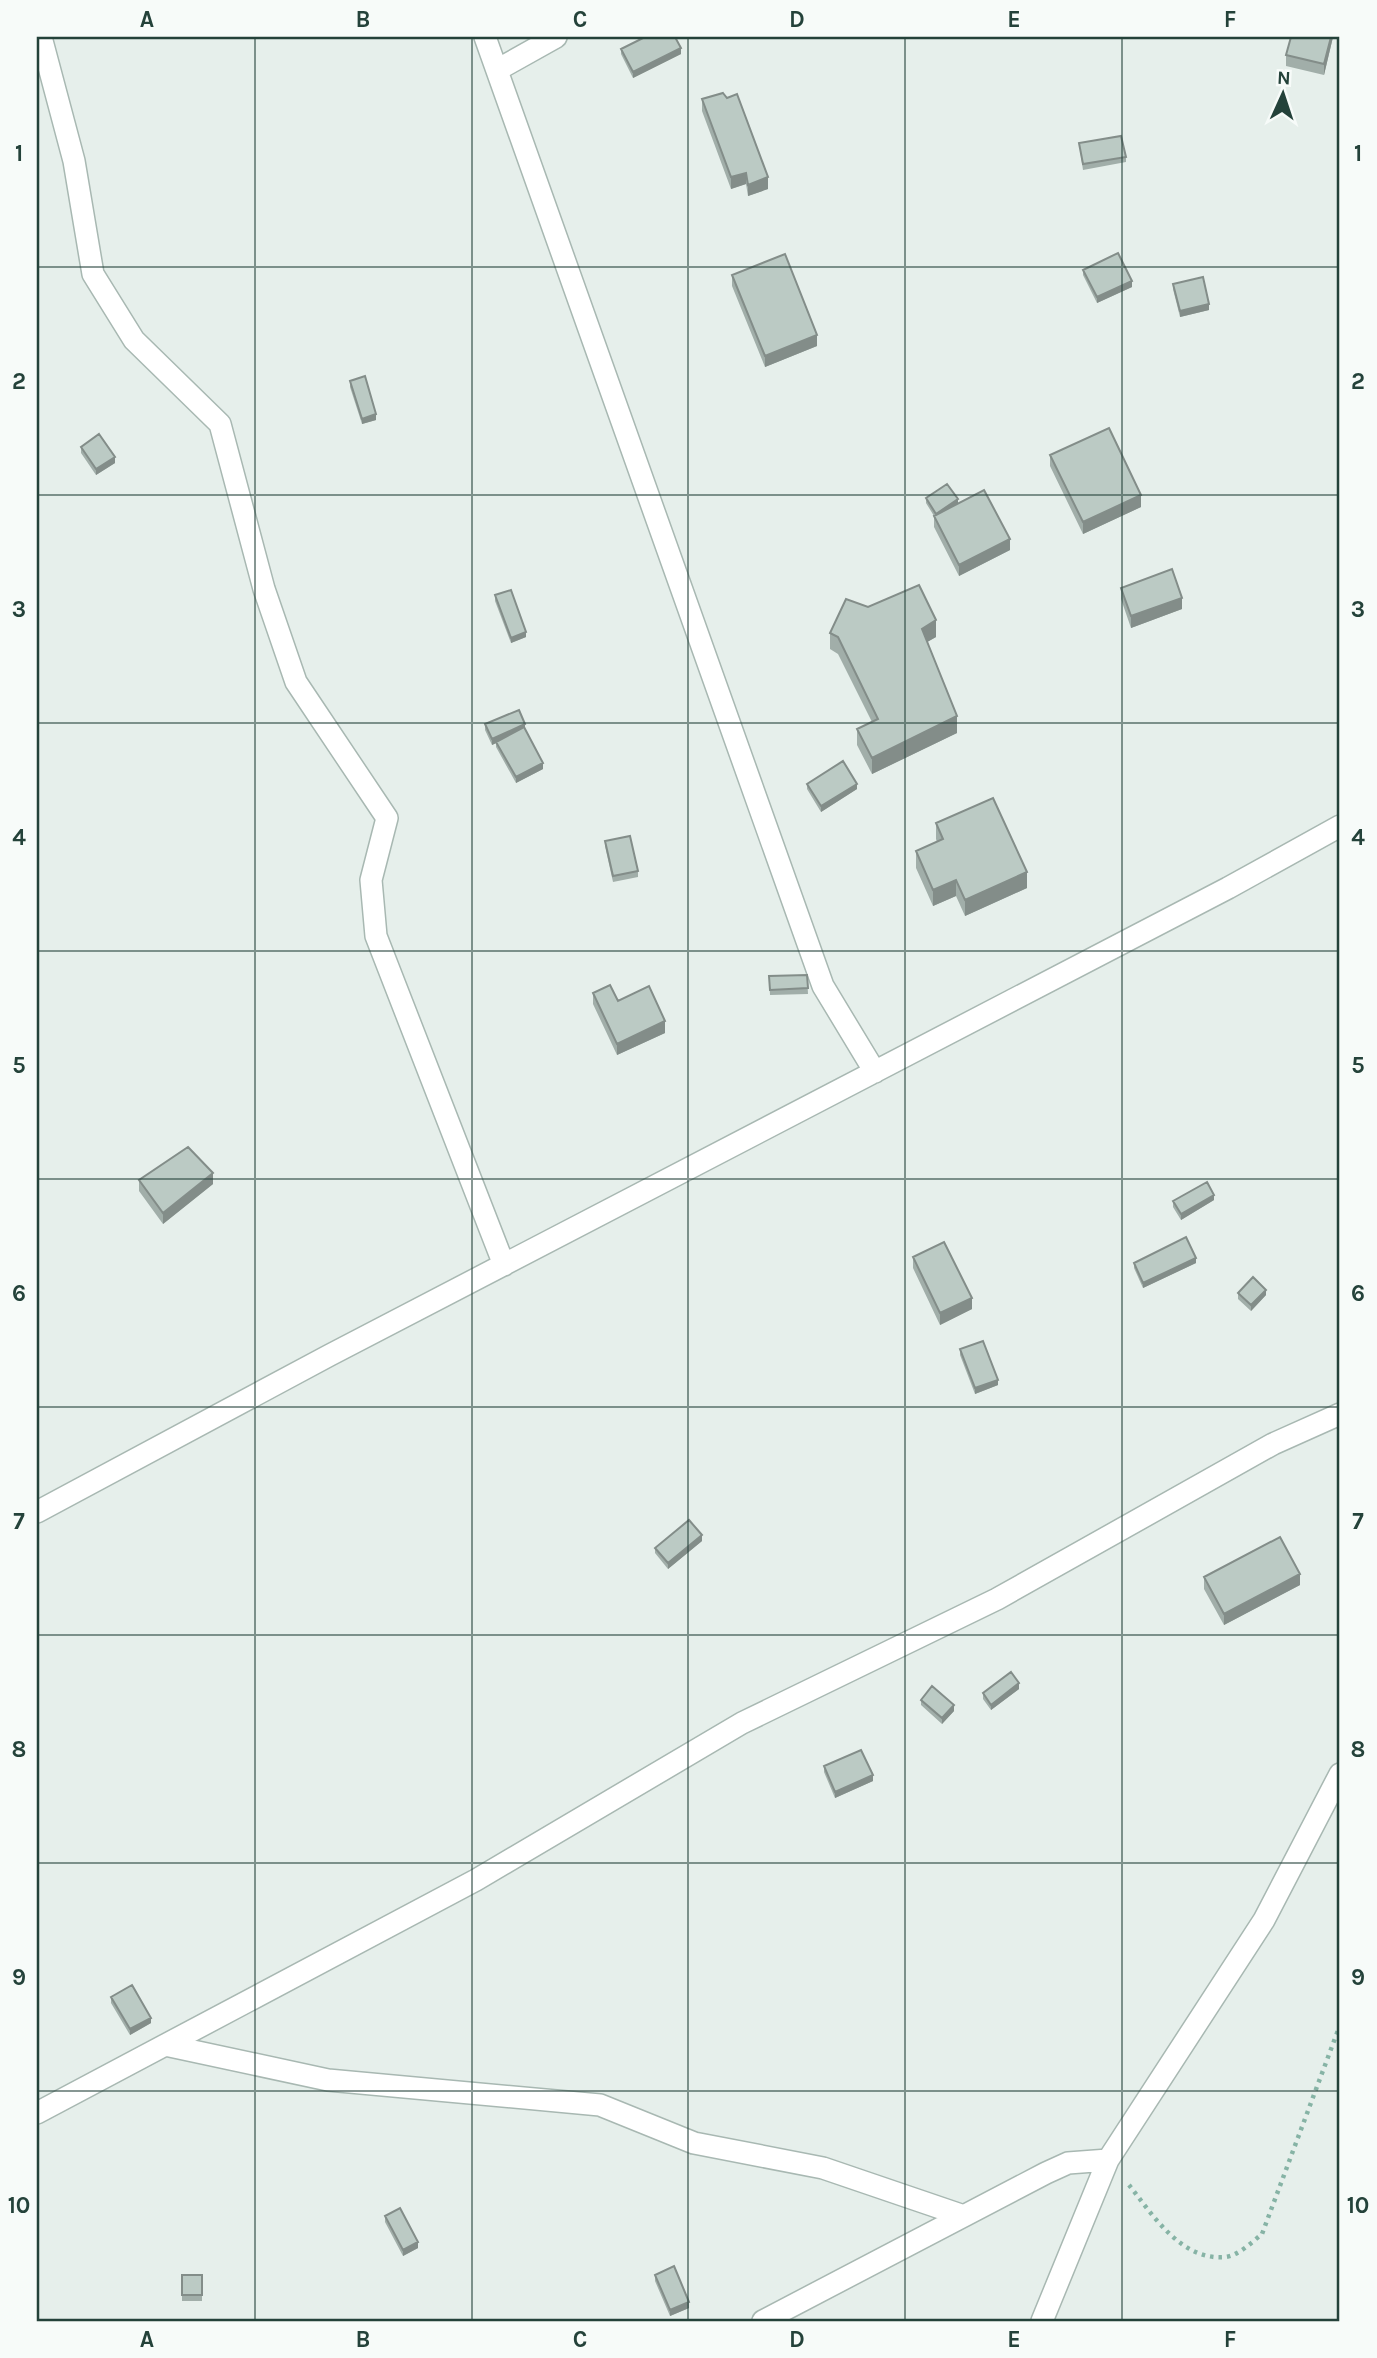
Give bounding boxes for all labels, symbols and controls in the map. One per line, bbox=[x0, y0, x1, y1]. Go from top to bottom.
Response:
text: A bbox=[140, 6, 154, 33]
text: B bbox=[356, 6, 370, 33]
text: C bbox=[573, 6, 587, 33]
text: D bbox=[789, 6, 805, 33]
text: E bbox=[1007, 6, 1021, 33]
text: F bbox=[1224, 6, 1236, 33]
north arrow bbox=[1248, 60, 1318, 130]
text: N bbox=[1276, 67, 1291, 89]
text: 1 bbox=[15, 140, 23, 167]
text: 1 bbox=[1354, 140, 1362, 167]
text: 2 bbox=[12, 368, 26, 395]
text: 2 bbox=[1351, 368, 1365, 395]
text: 3 bbox=[12, 596, 26, 623]
text: 3 bbox=[1351, 596, 1365, 623]
text: 4 bbox=[12, 824, 26, 851]
text: 4 bbox=[1351, 824, 1365, 851]
text: 5 bbox=[12, 1052, 26, 1079]
text: 5 bbox=[1351, 1052, 1365, 1079]
text: 6 bbox=[12, 1280, 26, 1307]
text: 6 bbox=[1351, 1280, 1365, 1307]
text: 7 bbox=[13, 1508, 25, 1535]
text: 7 bbox=[1352, 1508, 1364, 1535]
text: 8 bbox=[12, 1736, 26, 1763]
text: 8 bbox=[1351, 1736, 1365, 1763]
text: 9 bbox=[12, 1964, 26, 1991]
text: 9 bbox=[1351, 1964, 1365, 1991]
text: 10 bbox=[8, 2192, 30, 2219]
text: 10 bbox=[1347, 2192, 1369, 2219]
text: A bbox=[140, 2326, 154, 2353]
text: B bbox=[356, 2326, 370, 2353]
text: C bbox=[573, 2326, 587, 2353]
text: D bbox=[789, 2326, 805, 2353]
text: E bbox=[1007, 2326, 1021, 2353]
text: F bbox=[1224, 2326, 1236, 2353]

